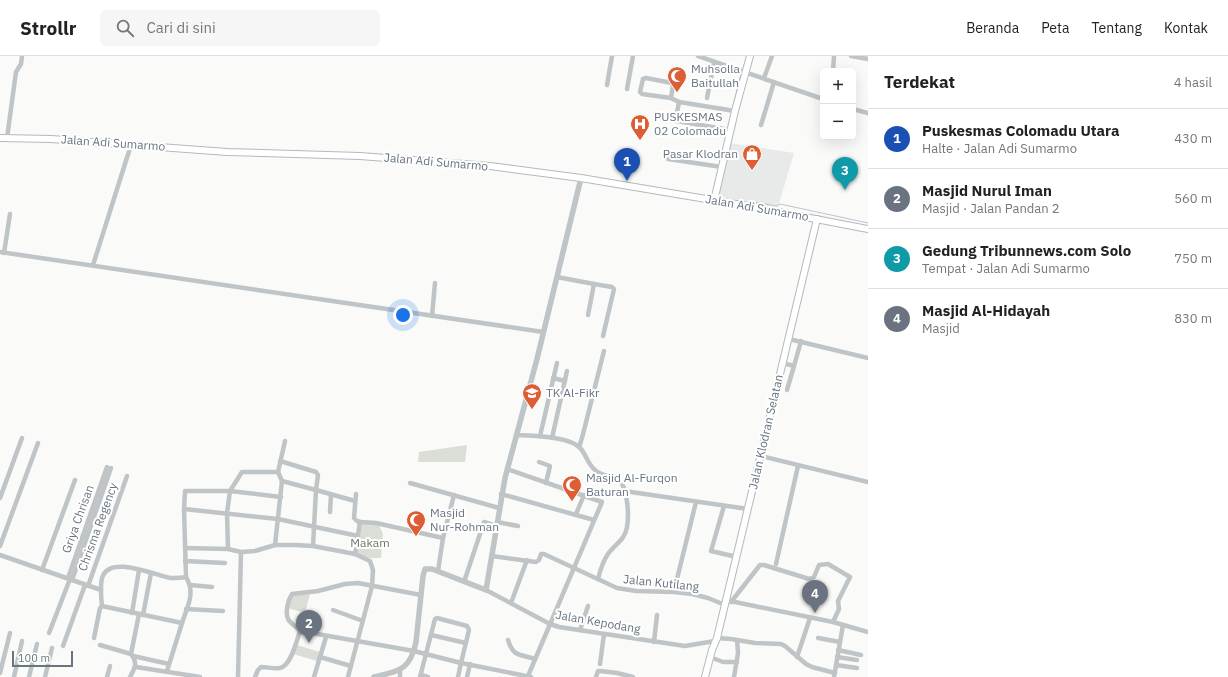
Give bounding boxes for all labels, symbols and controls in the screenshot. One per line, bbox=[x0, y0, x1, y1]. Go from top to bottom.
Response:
search box bbox=[100, 10, 380, 46]
text: Strollr bbox=[20, 16, 76, 40]
icon: search bbox=[114, 17, 136, 39]
text: Cari di sini bbox=[146, 18, 216, 37]
text: Beranda bbox=[966, 19, 1019, 37]
text: Peta bbox=[1041, 19, 1069, 37]
text: Tentang bbox=[1091, 19, 1142, 37]
text: Kontak bbox=[1164, 19, 1208, 37]
place label: Muhsolla Baitullah bbox=[691, 61, 740, 90]
mosque icon: Muhsolla Baitullah bbox=[666, 65, 688, 93]
map controls bbox=[820, 68, 856, 140]
button: + bbox=[820, 68, 856, 104]
text: Terdekat bbox=[884, 71, 955, 93]
text: 4 hasil bbox=[1174, 74, 1212, 91]
button: − bbox=[820, 104, 856, 140]
place label: PUSKESMAS 02 Colomadu bbox=[654, 109, 726, 138]
hospital icon: PUSKESMAS 02 Colomadu bbox=[629, 113, 651, 141]
text: Puskesmas Colomadu Utara bbox=[922, 121, 1119, 140]
text: 1 bbox=[893, 130, 901, 147]
text: 430 m bbox=[1174, 130, 1212, 147]
street label: Jalan Adi Sumarmo bbox=[60, 131, 166, 154]
text: Halte · Jalan Adi Sumarmo bbox=[922, 140, 1077, 157]
shop icon: Pasar Klodran bbox=[741, 143, 763, 171]
place label: Pasar Klodran bbox=[663, 146, 738, 161]
pin: 1 bbox=[614, 148, 640, 181]
street label: Jalan Adi Sumarmo bbox=[383, 149, 489, 174]
pin: 3 bbox=[832, 157, 858, 190]
text: Masjid Nurul Iman bbox=[922, 181, 1052, 200]
text: 2 bbox=[893, 190, 901, 207]
text: 560 m bbox=[1174, 190, 1212, 207]
street label: Jalan Adi Sumarmo bbox=[704, 191, 810, 224]
text: Masjid · Jalan Pandan 2 bbox=[922, 200, 1060, 217]
text: Gedung Tribunnews.com Solo bbox=[922, 241, 1131, 260]
text: 3 bbox=[893, 250, 901, 267]
text: 750 m bbox=[1174, 250, 1212, 267]
text: Tempat · Jalan Adi Sumarmo bbox=[922, 260, 1090, 277]
text: Masjid Al-Hidayah bbox=[922, 301, 1050, 320]
your location bbox=[393, 305, 413, 325]
text: 4 bbox=[893, 310, 901, 327]
text: 830 m bbox=[1174, 310, 1212, 327]
text: Masjid bbox=[922, 320, 960, 337]
street label: Jalan Klodran Selatan bbox=[745, 373, 786, 491]
school or university icon: TK Al-Fikr bbox=[521, 382, 543, 410]
place label: TK Al-Fikr bbox=[546, 385, 600, 400]
place label: Masjid Al-Furqon Baturan bbox=[586, 470, 677, 499]
mosque icon: Masjid Al-Furqon Baturan bbox=[561, 474, 583, 502]
street label: Chrisma Regency bbox=[75, 481, 120, 573]
street label: Griya Chrisan bbox=[58, 483, 97, 555]
place label: Masjid Nur-Rohman bbox=[430, 505, 499, 534]
mosque icon: Masjid Nur-Rohman bbox=[405, 509, 427, 537]
park label: Makam bbox=[350, 535, 390, 550]
street label: Jalan Kutilang bbox=[622, 571, 700, 594]
pin: 4 bbox=[802, 580, 828, 613]
street label: Jalan Kepodang bbox=[554, 607, 642, 636]
pin: 2 bbox=[296, 610, 322, 643]
scale bar bbox=[12, 649, 73, 668]
text: 100 m bbox=[18, 651, 50, 665]

